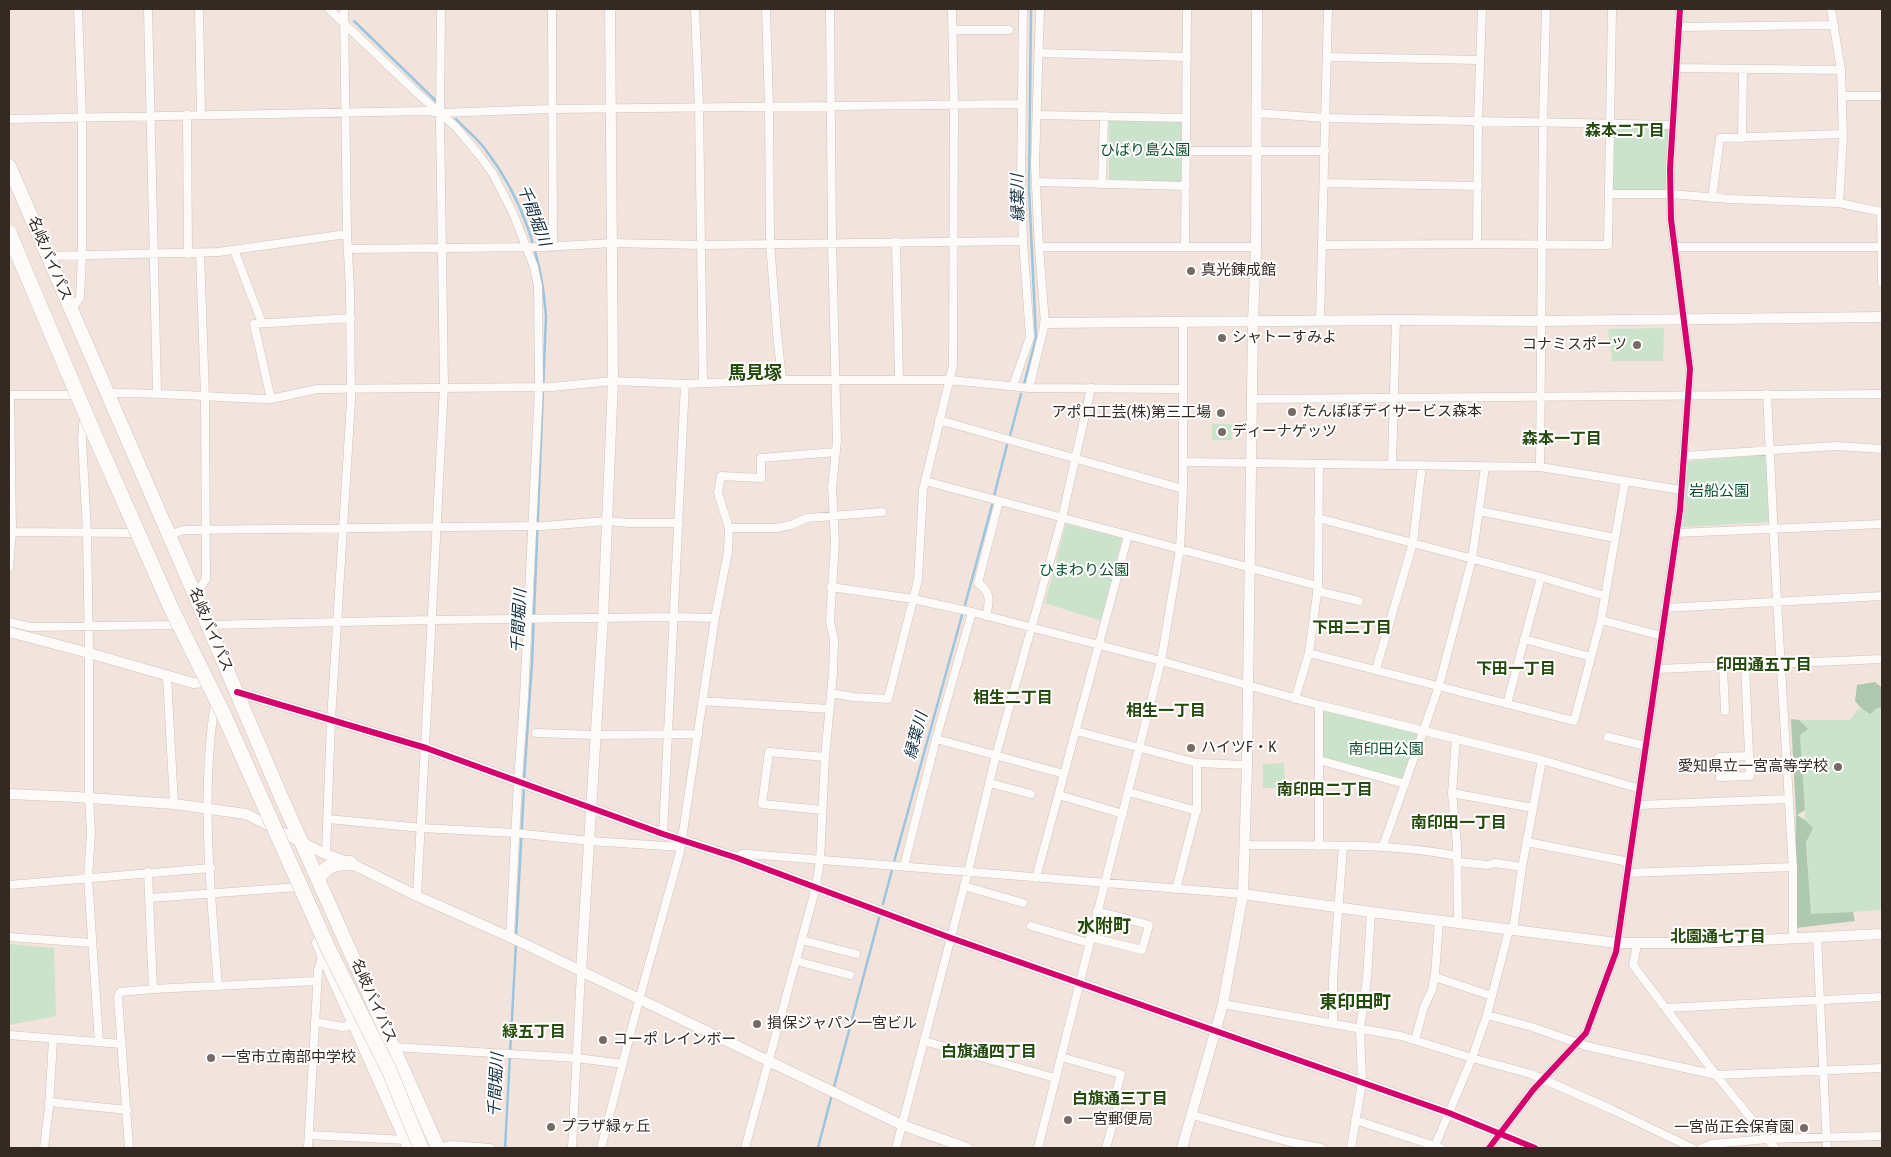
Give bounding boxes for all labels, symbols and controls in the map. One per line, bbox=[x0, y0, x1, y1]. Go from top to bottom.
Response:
district label: 森本二丁目 bbox=[1585, 122, 1665, 142]
park label: ひばり島公園 bbox=[1100, 142, 1190, 160]
water label: 縁葉川 bbox=[1009, 174, 1029, 222]
water label: 千間堀川 bbox=[513, 183, 553, 249]
street label: 名岐バイパス bbox=[23, 214, 75, 304]
place label: 真光錬成館 bbox=[1201, 262, 1276, 280]
marker: 真光錬成館 bbox=[1185, 265, 1197, 277]
place label: シャトーすみよ bbox=[1232, 329, 1337, 347]
marker: シャトーすみよ bbox=[1216, 332, 1228, 344]
place label: コナミスポーツ bbox=[1522, 336, 1627, 354]
marker: コナミスポーツ bbox=[1631, 339, 1643, 351]
district label: 馬見塚 bbox=[728, 363, 782, 385]
place label: たんぽぽデイサービス森本 bbox=[1302, 403, 1482, 421]
place label: アポロ工芸(株)第三工場 bbox=[1052, 404, 1211, 422]
marker: たんぽぽデイサービス森本 bbox=[1286, 406, 1298, 418]
marker: アポロ工芸(株)第三工場 bbox=[1215, 407, 1227, 419]
place label: ディーナゲッツ bbox=[1232, 423, 1337, 441]
marker: ディーナゲッツ bbox=[1216, 426, 1228, 438]
district label: 森本一丁目 bbox=[1522, 430, 1602, 450]
park label: 岩船公園 bbox=[1689, 483, 1749, 501]
park label: ひまわり公園 bbox=[1039, 562, 1129, 580]
street label: 名岐バイパス bbox=[184, 585, 236, 675]
water label: 千間堀川 bbox=[509, 589, 531, 653]
district label: 下田二丁目 bbox=[1312, 619, 1392, 639]
district label: 印田通五丁目 bbox=[1716, 656, 1812, 676]
district label: 下田一丁目 bbox=[1476, 660, 1556, 680]
district label: 相生二丁目 bbox=[973, 689, 1053, 709]
district label: 相生一丁目 bbox=[1126, 702, 1206, 722]
water label: 縁葉川 bbox=[902, 710, 932, 762]
place label: ハイツF・K bbox=[1201, 739, 1276, 757]
park label: 南印田公園 bbox=[1349, 741, 1423, 759]
marker: ハイツF・K bbox=[1185, 742, 1197, 754]
place label: 愛知県立一宮高等学校 bbox=[1678, 758, 1828, 776]
marker: 愛知県立一宮高等学校 bbox=[1832, 761, 1844, 773]
district label: 南印田二丁目 bbox=[1277, 781, 1373, 801]
district label: 南印田一丁目 bbox=[1411, 814, 1507, 834]
district label: 水附町 bbox=[1077, 916, 1131, 938]
district label: 北園通七丁目 bbox=[1670, 928, 1766, 948]
street label: 名岐バイパス bbox=[346, 956, 400, 1046]
district label: 東印田町 bbox=[1319, 992, 1391, 1014]
place label: 損保ジャパン一宮ビル bbox=[767, 1015, 917, 1033]
marker: 損保ジャパン一宮ビル bbox=[751, 1018, 763, 1030]
district label: 緑五丁目 bbox=[502, 1023, 566, 1043]
place label: コーポ レインボー bbox=[613, 1031, 736, 1049]
marker: コーポ レインボー bbox=[597, 1034, 609, 1046]
district label: 白旗通四丁目 bbox=[941, 1043, 1037, 1063]
place label: 一宮市立南部中学校 bbox=[221, 1049, 356, 1067]
marker: 一宮市立南部中学校 bbox=[205, 1052, 217, 1064]
water label: 千間堀川 bbox=[486, 1053, 508, 1117]
district label: 白旗通三丁目 bbox=[1072, 1090, 1168, 1110]
place label: 一宮郵便局 bbox=[1078, 1111, 1153, 1129]
marker: 一宮郵便局 bbox=[1062, 1114, 1074, 1126]
place label: プラザ緑ヶ丘 bbox=[561, 1118, 651, 1136]
place label: 一宮尚正会保育園 bbox=[1674, 1119, 1794, 1137]
marker: プラザ緑ヶ丘 bbox=[545, 1121, 557, 1133]
marker: 一宮尚正会保育園 bbox=[1798, 1122, 1810, 1134]

